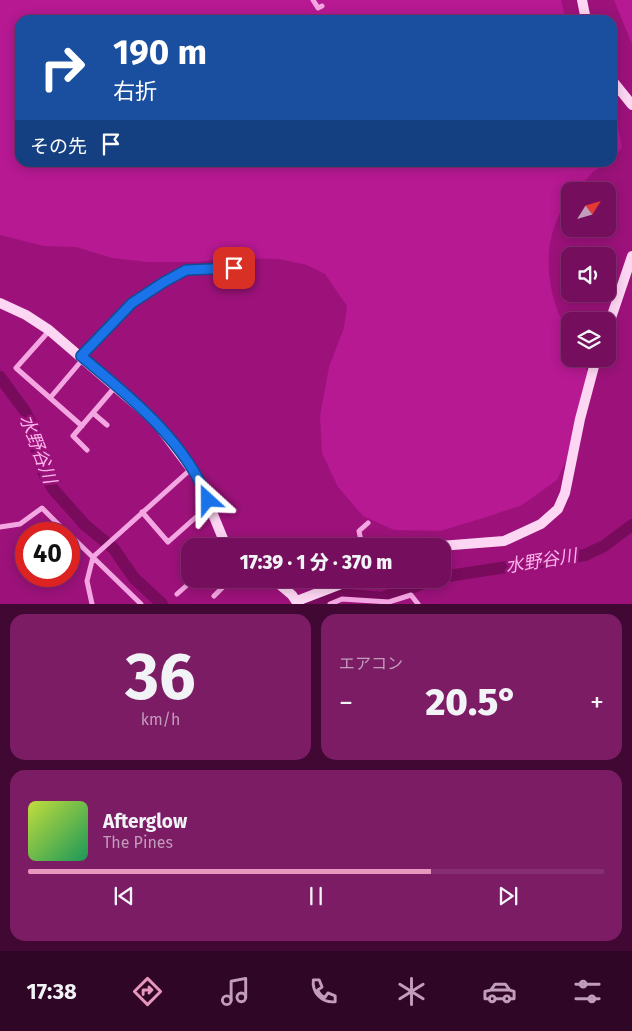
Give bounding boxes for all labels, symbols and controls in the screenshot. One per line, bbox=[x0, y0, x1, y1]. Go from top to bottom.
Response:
text: 190 m bbox=[113, 31, 207, 73]
icon: right bbox=[30, 35, 95, 100]
text: 右折 bbox=[113, 78, 157, 105]
icon: arrive bbox=[97, 130, 125, 158]
text: その先 bbox=[30, 135, 87, 158]
north arrow bbox=[561, 182, 616, 238]
map controls bbox=[561, 182, 616, 367]
pin bbox=[213, 247, 255, 289]
button: sound bbox=[561, 247, 616, 302]
icon: arrive bbox=[220, 254, 248, 282]
button: layers bbox=[561, 312, 616, 367]
water label: 水野谷川 bbox=[15, 411, 62, 488]
position arrow bbox=[181, 473, 233, 525]
speed limit sign: 40 bbox=[15, 522, 80, 587]
water label: 水野谷川 bbox=[504, 544, 580, 577]
text: 17:39 · 1 分 · 370 m bbox=[240, 551, 392, 574]
text: 36 bbox=[125, 638, 196, 716]
text: エアコン bbox=[339, 654, 403, 673]
text: 20.5° bbox=[425, 679, 518, 725]
text: − bbox=[339, 686, 353, 719]
text: + bbox=[590, 686, 604, 719]
text: km/h bbox=[141, 710, 180, 729]
text: Afterglow bbox=[103, 810, 187, 833]
text: The Pines bbox=[103, 833, 173, 852]
icon: previous bbox=[110, 882, 138, 910]
icon: pause bbox=[302, 882, 330, 910]
icon: next bbox=[494, 882, 522, 910]
icon: directions bbox=[130, 974, 165, 1009]
icon: music bbox=[218, 974, 253, 1009]
icon: phone bbox=[306, 974, 341, 1009]
icon: climate bbox=[394, 974, 429, 1009]
icon: car bbox=[482, 974, 517, 1009]
icon: filters bbox=[570, 974, 605, 1009]
text: 17:38 bbox=[27, 978, 77, 1005]

